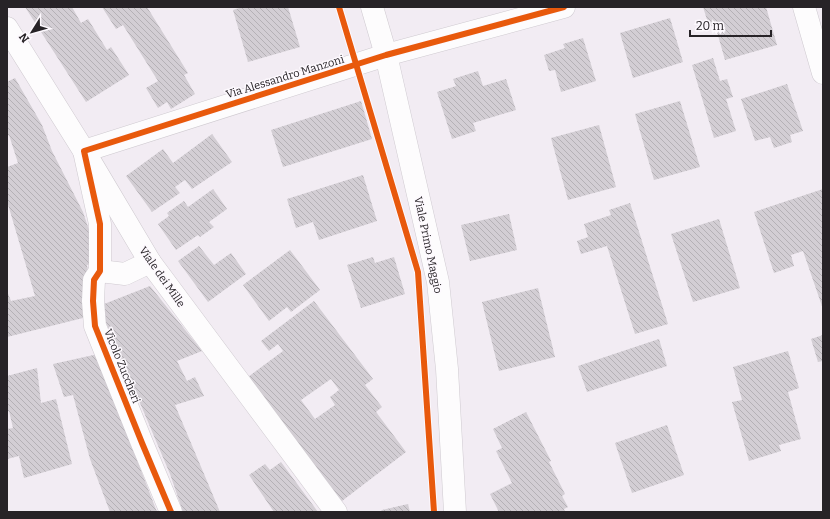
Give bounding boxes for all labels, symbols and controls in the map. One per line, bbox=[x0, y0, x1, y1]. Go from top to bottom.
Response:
north arrow bbox=[12, 12, 52, 52]
scale bar bbox=[690, 12, 771, 38]
text: 20 m bbox=[696, 19, 725, 33]
text: N bbox=[16, 30, 32, 45]
street label: Via Alessandro Manzoni bbox=[224, 53, 346, 101]
street label: Viale Primo Maggio bbox=[411, 195, 445, 295]
street label: Viale dei Mille bbox=[136, 244, 188, 310]
street label: Vicolo Zuccheri bbox=[101, 327, 143, 406]

